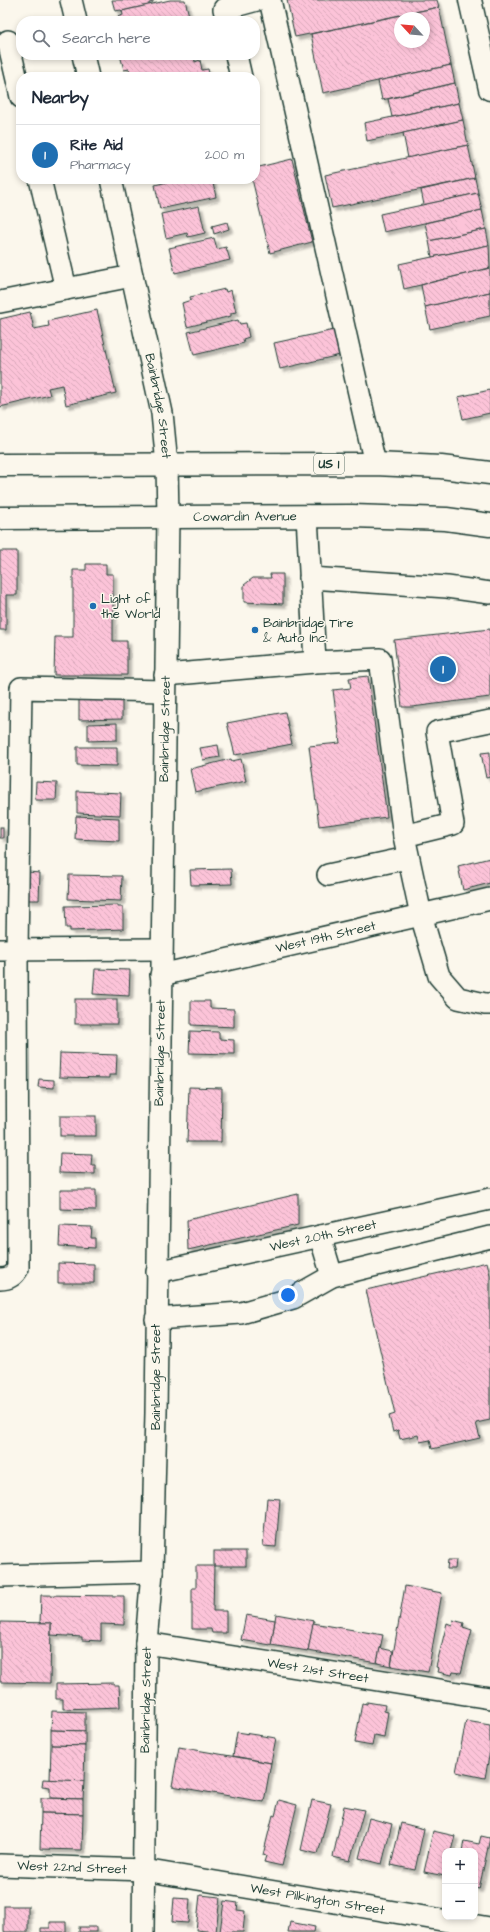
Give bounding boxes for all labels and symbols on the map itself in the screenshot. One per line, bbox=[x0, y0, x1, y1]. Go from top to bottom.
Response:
north arrow bbox=[394, 12, 430, 48]
street label: Bainbridge Street bbox=[140, 352, 175, 460]
road number: US 1 bbox=[314, 454, 344, 474]
street label: Cowardin Avenue bbox=[193, 507, 297, 526]
place label: Light of the World bbox=[101, 590, 161, 623]
marker: Light of the World bbox=[88, 601, 98, 611]
place label: Bainbridge Tire & Auto Inc. bbox=[263, 614, 354, 647]
marker: Bainbridge Tire & Auto Inc. bbox=[250, 625, 260, 635]
pin: 1 bbox=[430, 654, 456, 684]
street label: Bainbridge Street bbox=[155, 675, 176, 782]
street label: West 19th Street bbox=[274, 916, 378, 957]
street label: Bainbridge Street bbox=[150, 999, 171, 1106]
street label: West 20th Street bbox=[268, 1215, 379, 1256]
your location bbox=[278, 1285, 298, 1305]
street label: Bainbridge Street bbox=[147, 1323, 166, 1430]
street label: Bainbridge Street bbox=[136, 1646, 157, 1753]
street label: West 21st Street bbox=[266, 1653, 371, 1688]
street label: West 22nd Street bbox=[17, 1857, 128, 1878]
street label: West Pilkington Street bbox=[249, 1879, 387, 1919]

